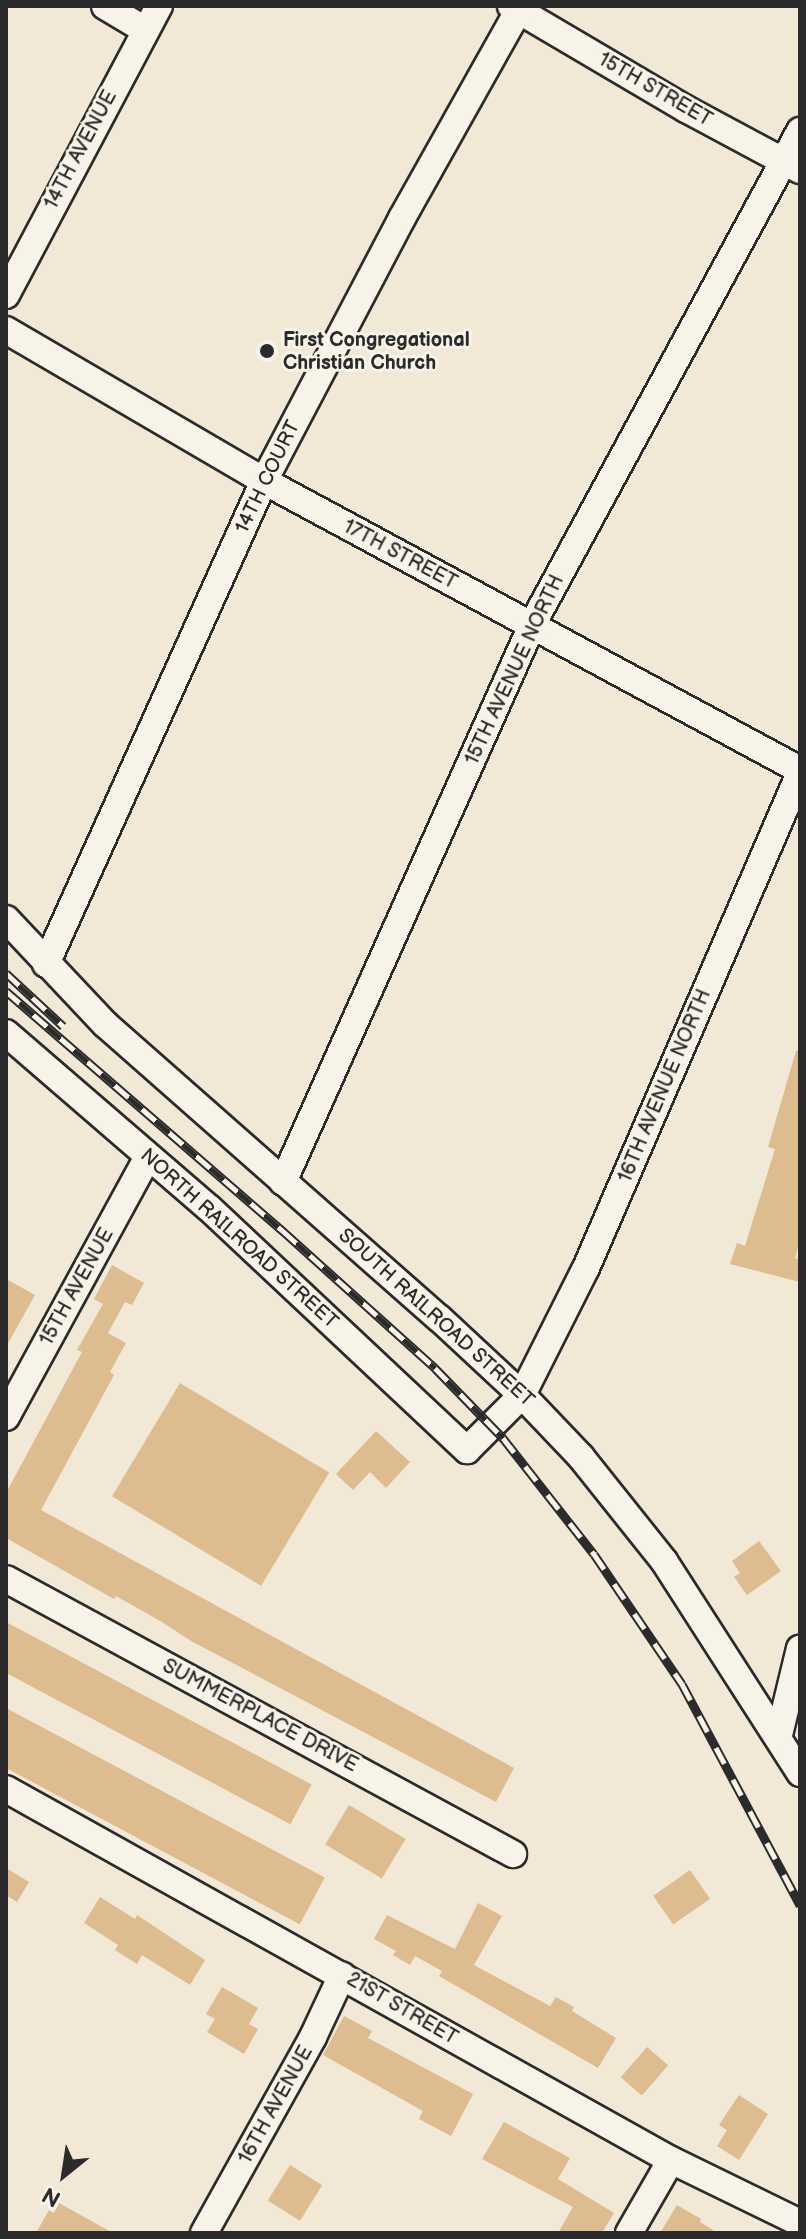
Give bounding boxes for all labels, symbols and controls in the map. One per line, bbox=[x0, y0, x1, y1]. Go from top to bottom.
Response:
street label: 15TH STREET bbox=[594, 48, 716, 132]
street label: 14TH AVENUE bbox=[40, 87, 122, 213]
place label: First Congregational Christian Church bbox=[283, 328, 470, 375]
marker: First Congregational Christian Church bbox=[258, 342, 276, 360]
street label: 14TH COURT bbox=[230, 417, 306, 537]
street label: 17TH STREET bbox=[339, 515, 461, 595]
street label: 15TH AVENUE NORTH bbox=[460, 571, 570, 769]
street label: 16TH AVENUE NORTH bbox=[613, 986, 717, 1186]
street label: NORTH RAILROAD STREET bbox=[135, 1144, 343, 1334]
street label: 15TH AVENUE bbox=[35, 1224, 119, 1350]
street label: SOUTH RAILROAD STREET bbox=[333, 1224, 539, 1412]
street label: SUMMERPLACE DRIVE bbox=[158, 1654, 362, 1778]
street label: 21ST STREET bbox=[342, 1967, 462, 2051]
street label: 16TH AVENUE bbox=[234, 2042, 318, 2168]
north arrow bbox=[24, 2135, 104, 2215]
text: N bbox=[38, 2180, 66, 2212]

